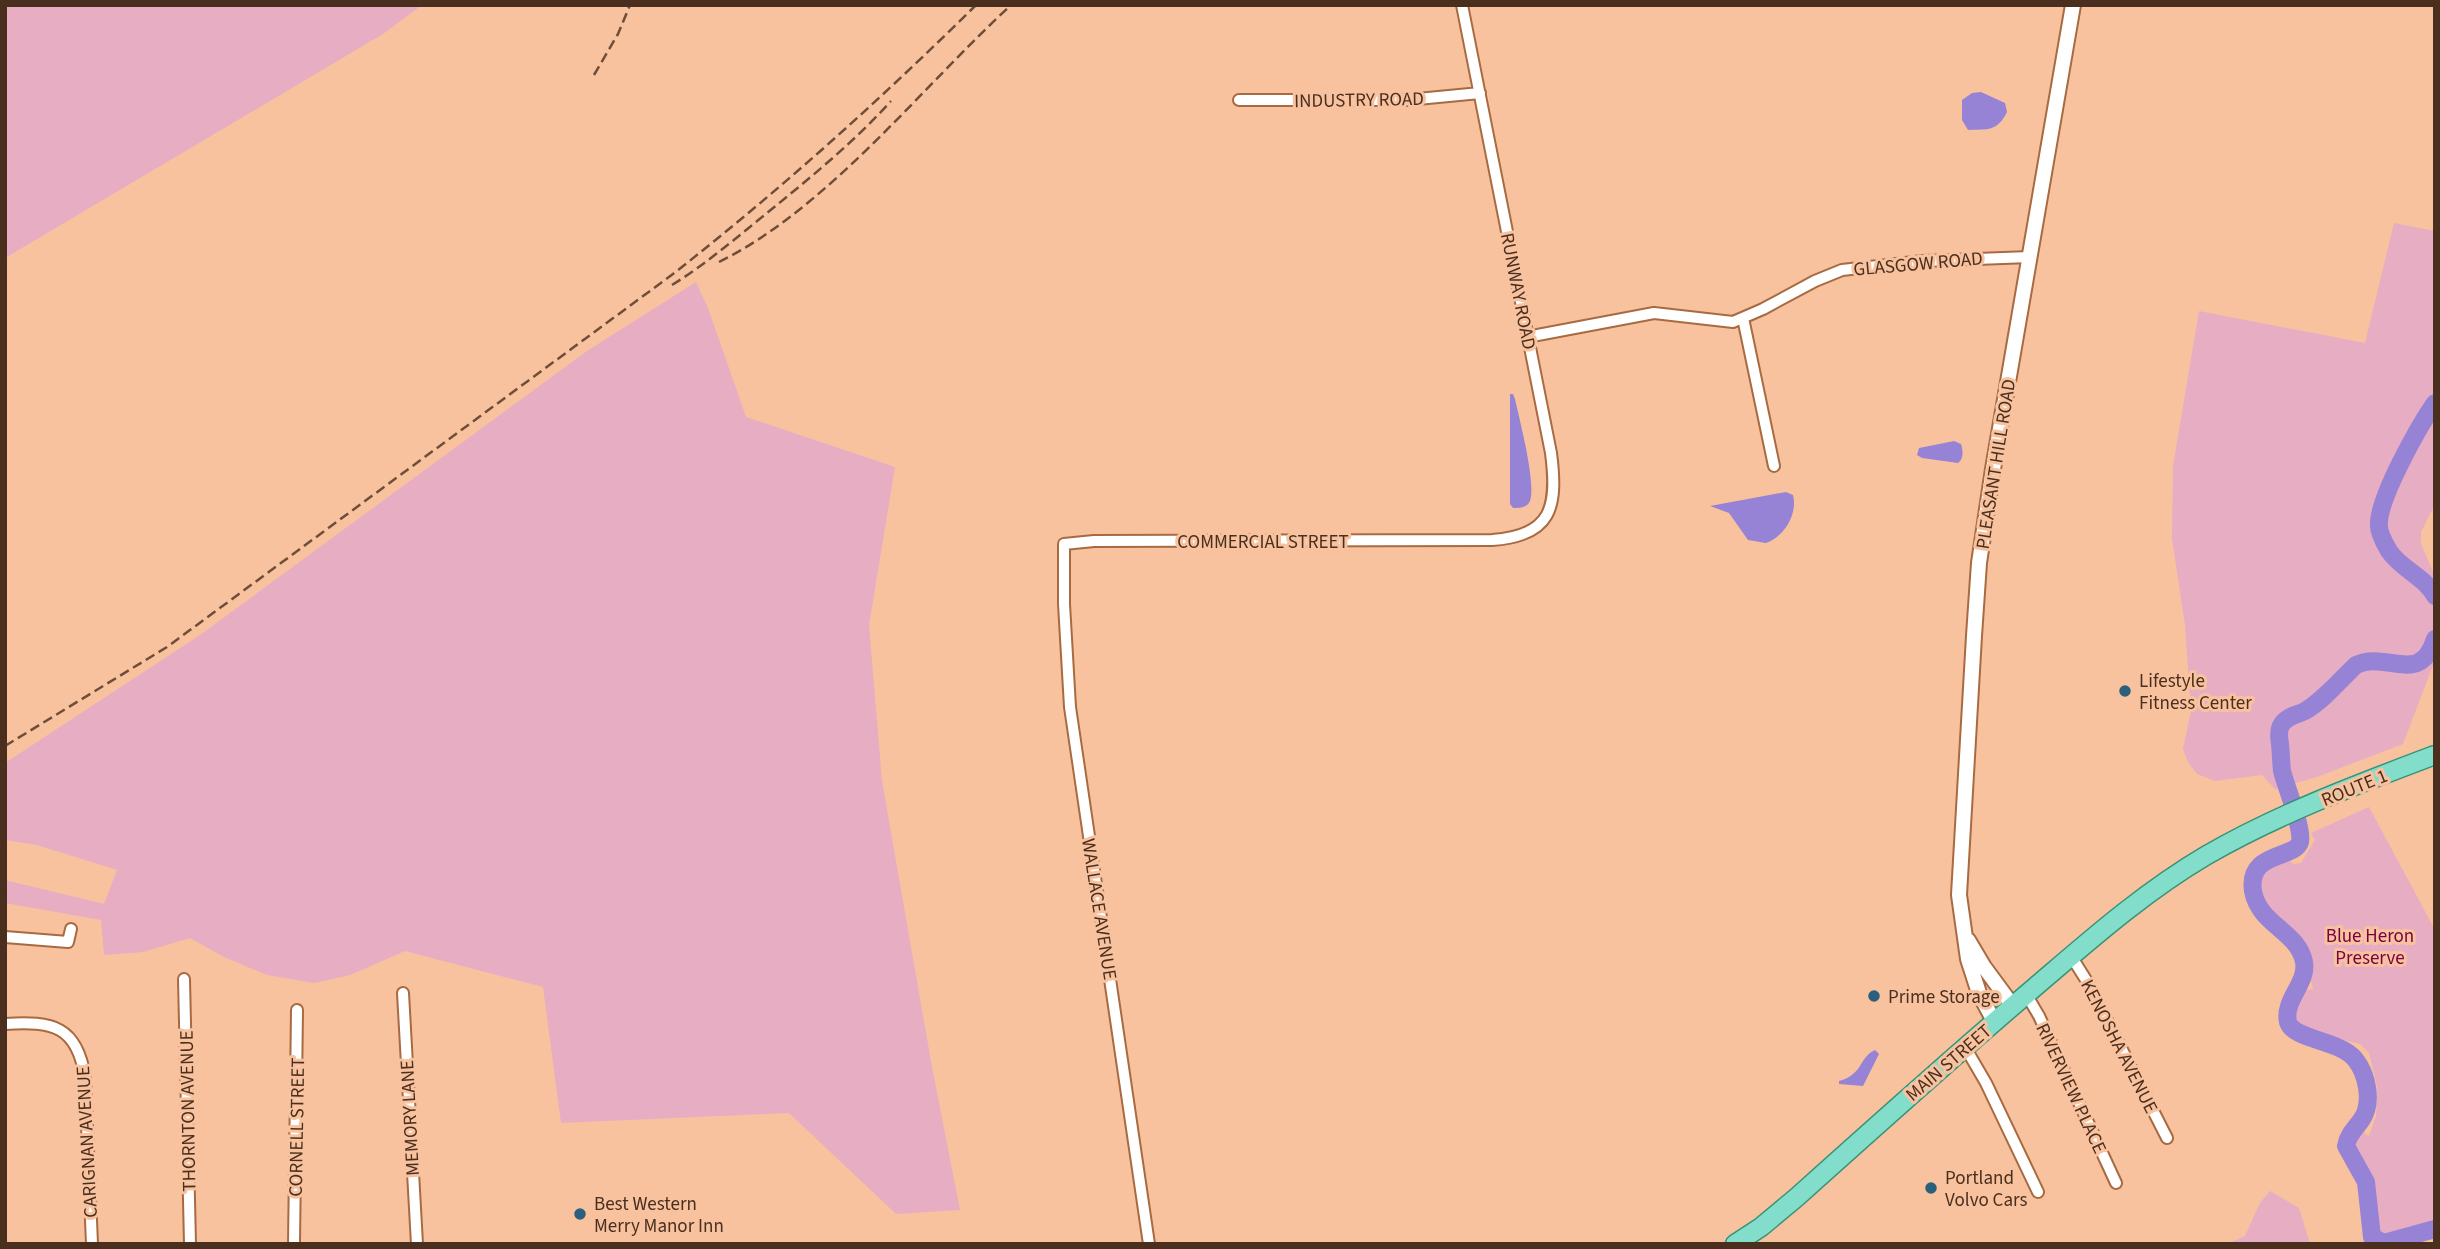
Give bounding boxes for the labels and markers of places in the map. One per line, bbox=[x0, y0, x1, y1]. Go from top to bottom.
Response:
place label: Lifestyle Fitness Center bbox=[2139, 668, 2252, 717]
marker: Lifestyle Fitness Center bbox=[2117, 683, 2133, 699]
place label: Prime Storage bbox=[1888, 984, 2000, 1011]
marker: Prime Storage bbox=[1866, 988, 1882, 1004]
place label: Portland Volvo Cars bbox=[1945, 1165, 2027, 1214]
marker: Portland Volvo Cars bbox=[1923, 1180, 1939, 1196]
place label: Best Western Merry Manor Inn bbox=[594, 1191, 724, 1240]
marker: Best Western Merry Manor Inn bbox=[572, 1206, 588, 1222]

